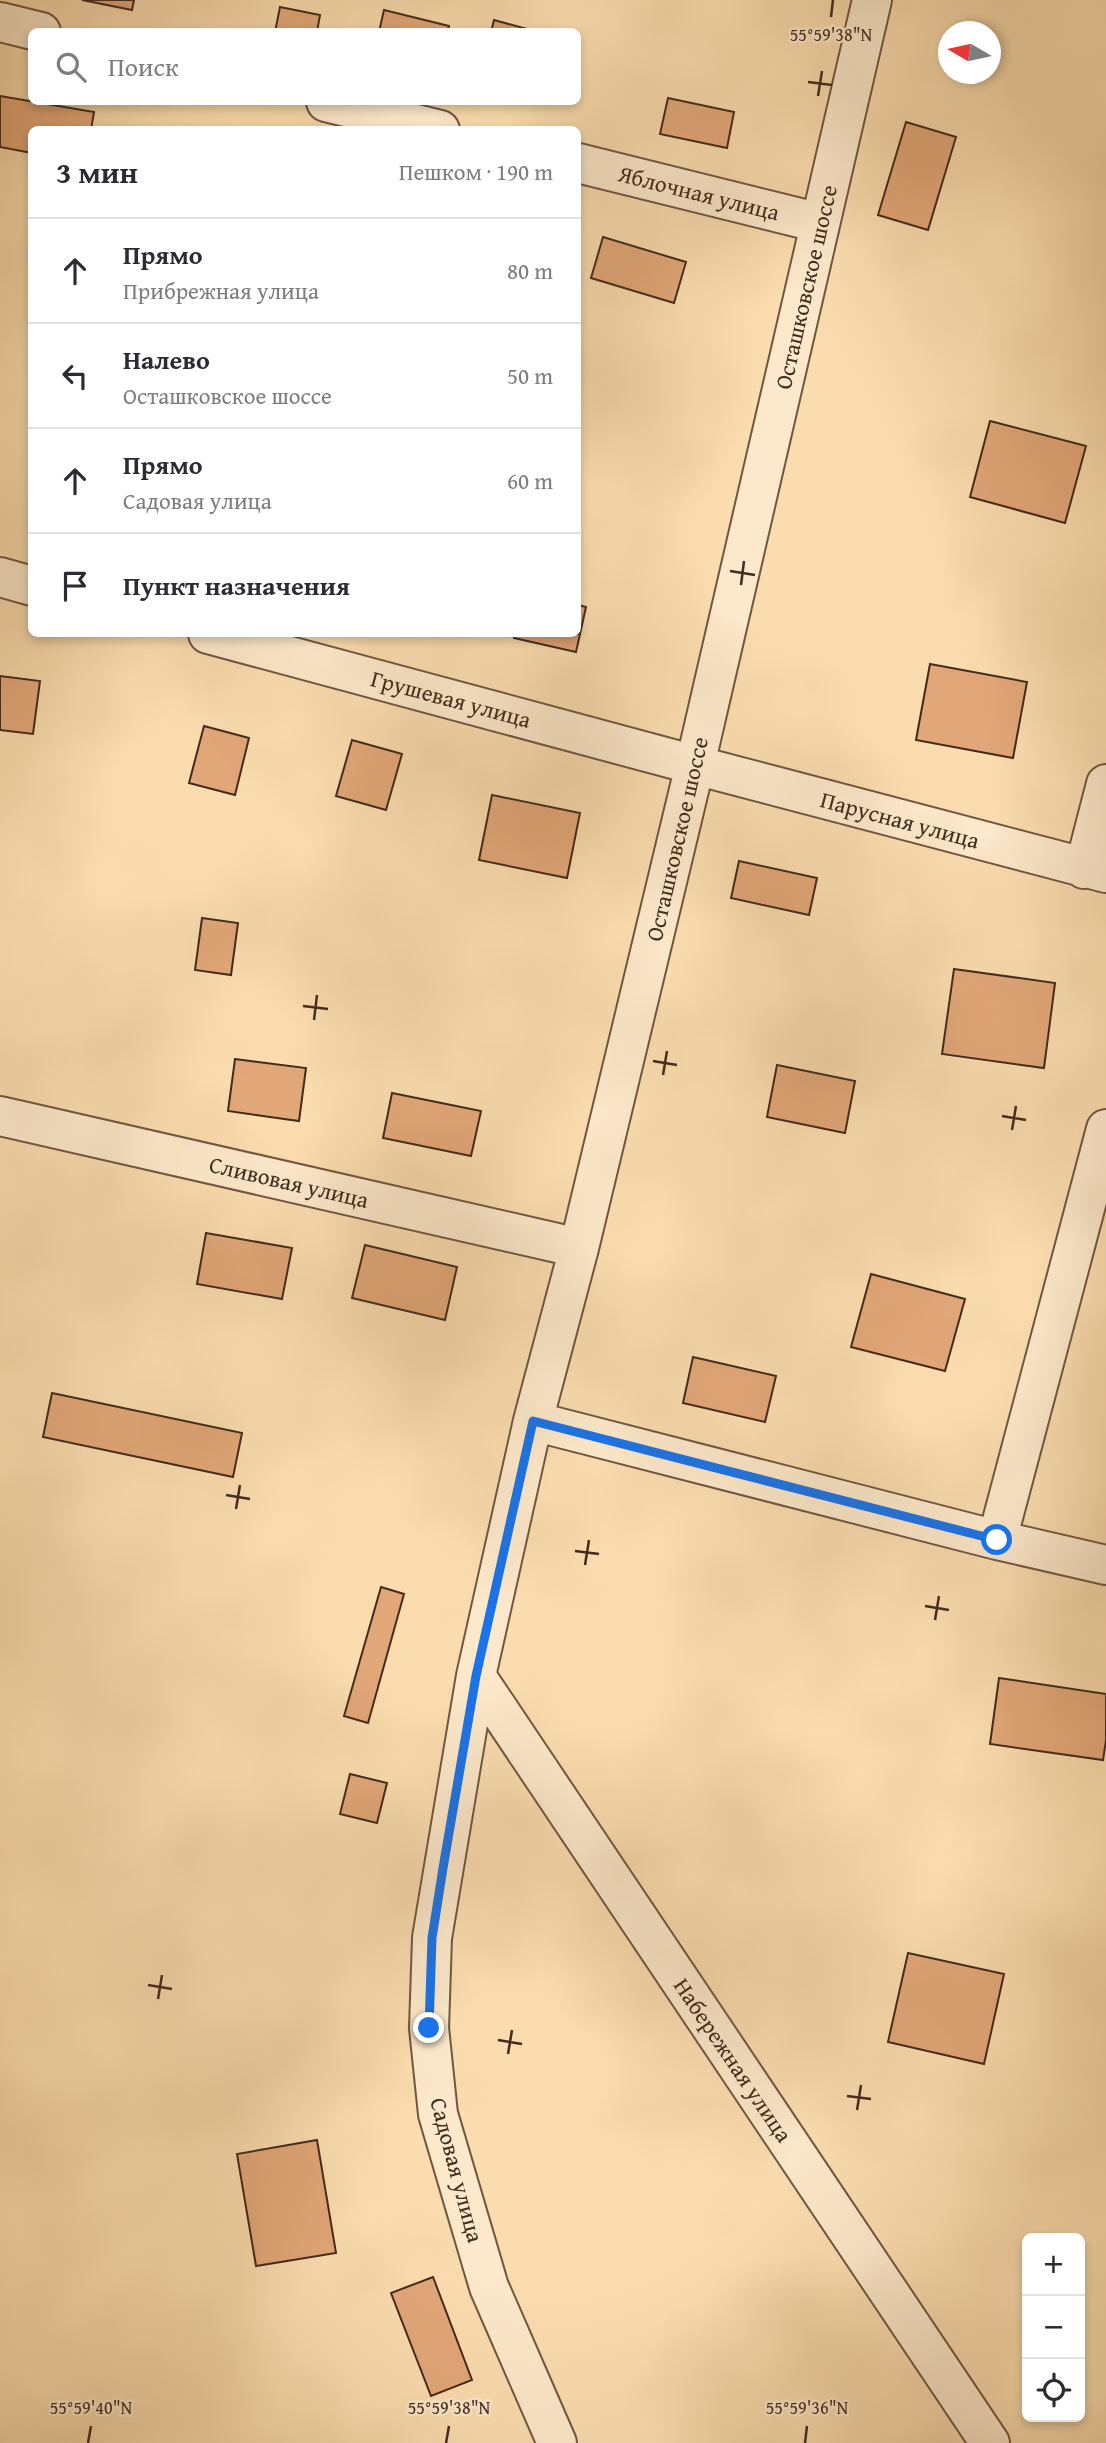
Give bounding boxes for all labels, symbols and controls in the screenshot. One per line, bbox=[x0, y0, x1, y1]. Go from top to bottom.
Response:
text: 55°59'38"N bbox=[790, 21, 873, 48]
north arrow bbox=[938, 21, 1001, 84]
search box bbox=[28, 28, 581, 105]
text: Поиск bbox=[108, 47, 179, 86]
icon: search bbox=[52, 48, 90, 86]
text: 3 мин bbox=[56, 150, 138, 194]
text: Пешком · 190 m bbox=[399, 155, 553, 188]
street label: Яблочная улица bbox=[614, 156, 783, 229]
street label: Осташковское шоссе bbox=[766, 181, 845, 392]
text: Прямо bbox=[123, 235, 203, 274]
icon: ahead bbox=[56, 252, 94, 290]
text: 80 m bbox=[507, 254, 553, 287]
text: Прибрежная улица bbox=[123, 274, 319, 307]
text: Налево bbox=[123, 340, 210, 379]
icon: left bbox=[56, 357, 94, 395]
text: 50 m bbox=[507, 359, 553, 392]
text: Осташковское шоссе bbox=[123, 379, 332, 412]
text: Прямо bbox=[123, 445, 203, 484]
icon: ahead bbox=[56, 462, 94, 500]
text: 60 m bbox=[507, 464, 553, 497]
text: Садовая улица bbox=[123, 484, 272, 517]
text: Пункт назначения bbox=[123, 566, 350, 605]
icon: arrive bbox=[56, 567, 94, 605]
street label: Грушевая улица bbox=[367, 661, 535, 736]
street label: Осташковское шоссе bbox=[637, 733, 716, 944]
street label: Парусная улица bbox=[817, 782, 983, 857]
street label: Сливовая улица bbox=[206, 1147, 372, 1216]
route start bbox=[981, 1524, 1012, 1555]
street label: Набережная улица bbox=[666, 1971, 801, 2149]
route end bbox=[413, 2012, 444, 2043]
street label: Садовая улица bbox=[422, 2094, 493, 2246]
map controls bbox=[1022, 2233, 1085, 2422]
button: + bbox=[1022, 2233, 1085, 2296]
button: − bbox=[1022, 2296, 1085, 2359]
button: locate bbox=[1022, 2359, 1085, 2422]
text: 55°59'40"N bbox=[50, 2394, 133, 2421]
text: 55°59'38"N bbox=[408, 2394, 491, 2421]
text: 55°59'36"N bbox=[766, 2394, 849, 2421]

